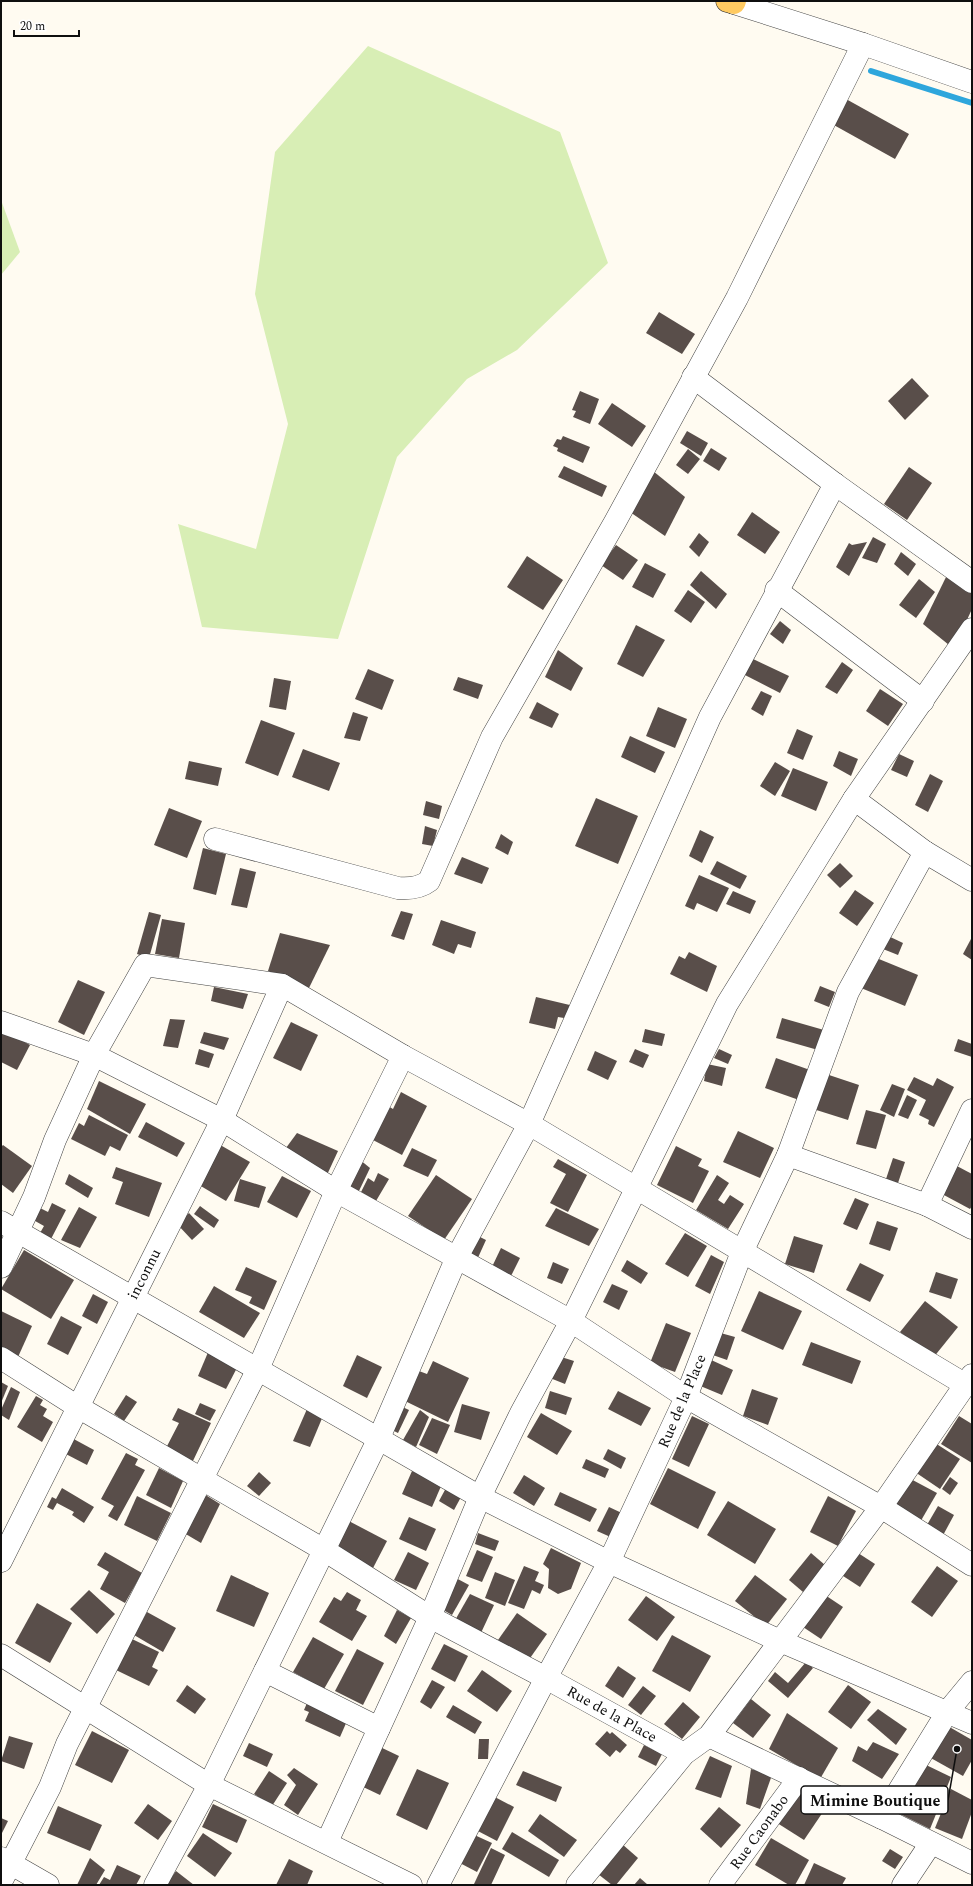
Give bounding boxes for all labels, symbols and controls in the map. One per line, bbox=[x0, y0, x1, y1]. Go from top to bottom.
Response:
scale bar bbox=[14, 12, 79, 38]
text: 20 m bbox=[20, 17, 45, 36]
street label: inconnu bbox=[122, 1245, 167, 1304]
street label: Rue de la Place bbox=[652, 1351, 713, 1452]
street label: Rue de la Place bbox=[562, 1680, 661, 1749]
callout: Mimine Boutique bbox=[801, 1786, 948, 1814]
text: Mimine Boutique bbox=[810, 1789, 940, 1813]
street label: Rue Caonabo bbox=[724, 1790, 795, 1875]

